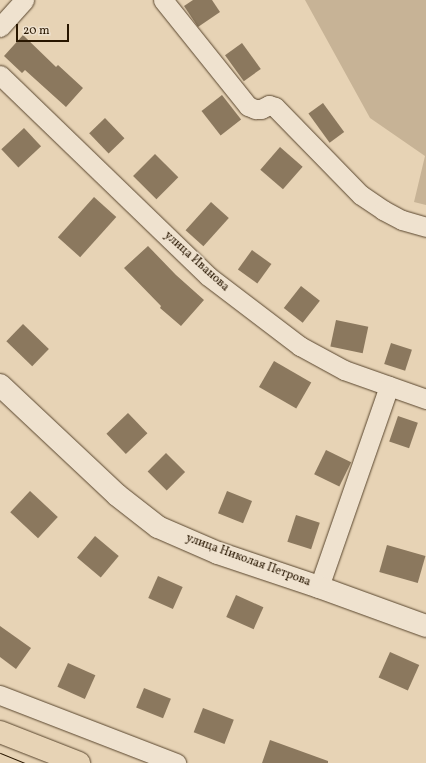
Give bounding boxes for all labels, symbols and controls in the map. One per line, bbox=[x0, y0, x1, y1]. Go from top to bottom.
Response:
scale bar bbox=[18, 16, 71, 42]
text: 20 m bbox=[23, 23, 50, 39]
street label: улица Иванова bbox=[160, 229, 232, 295]
street label: улица Николая Петрова bbox=[184, 532, 312, 590]

